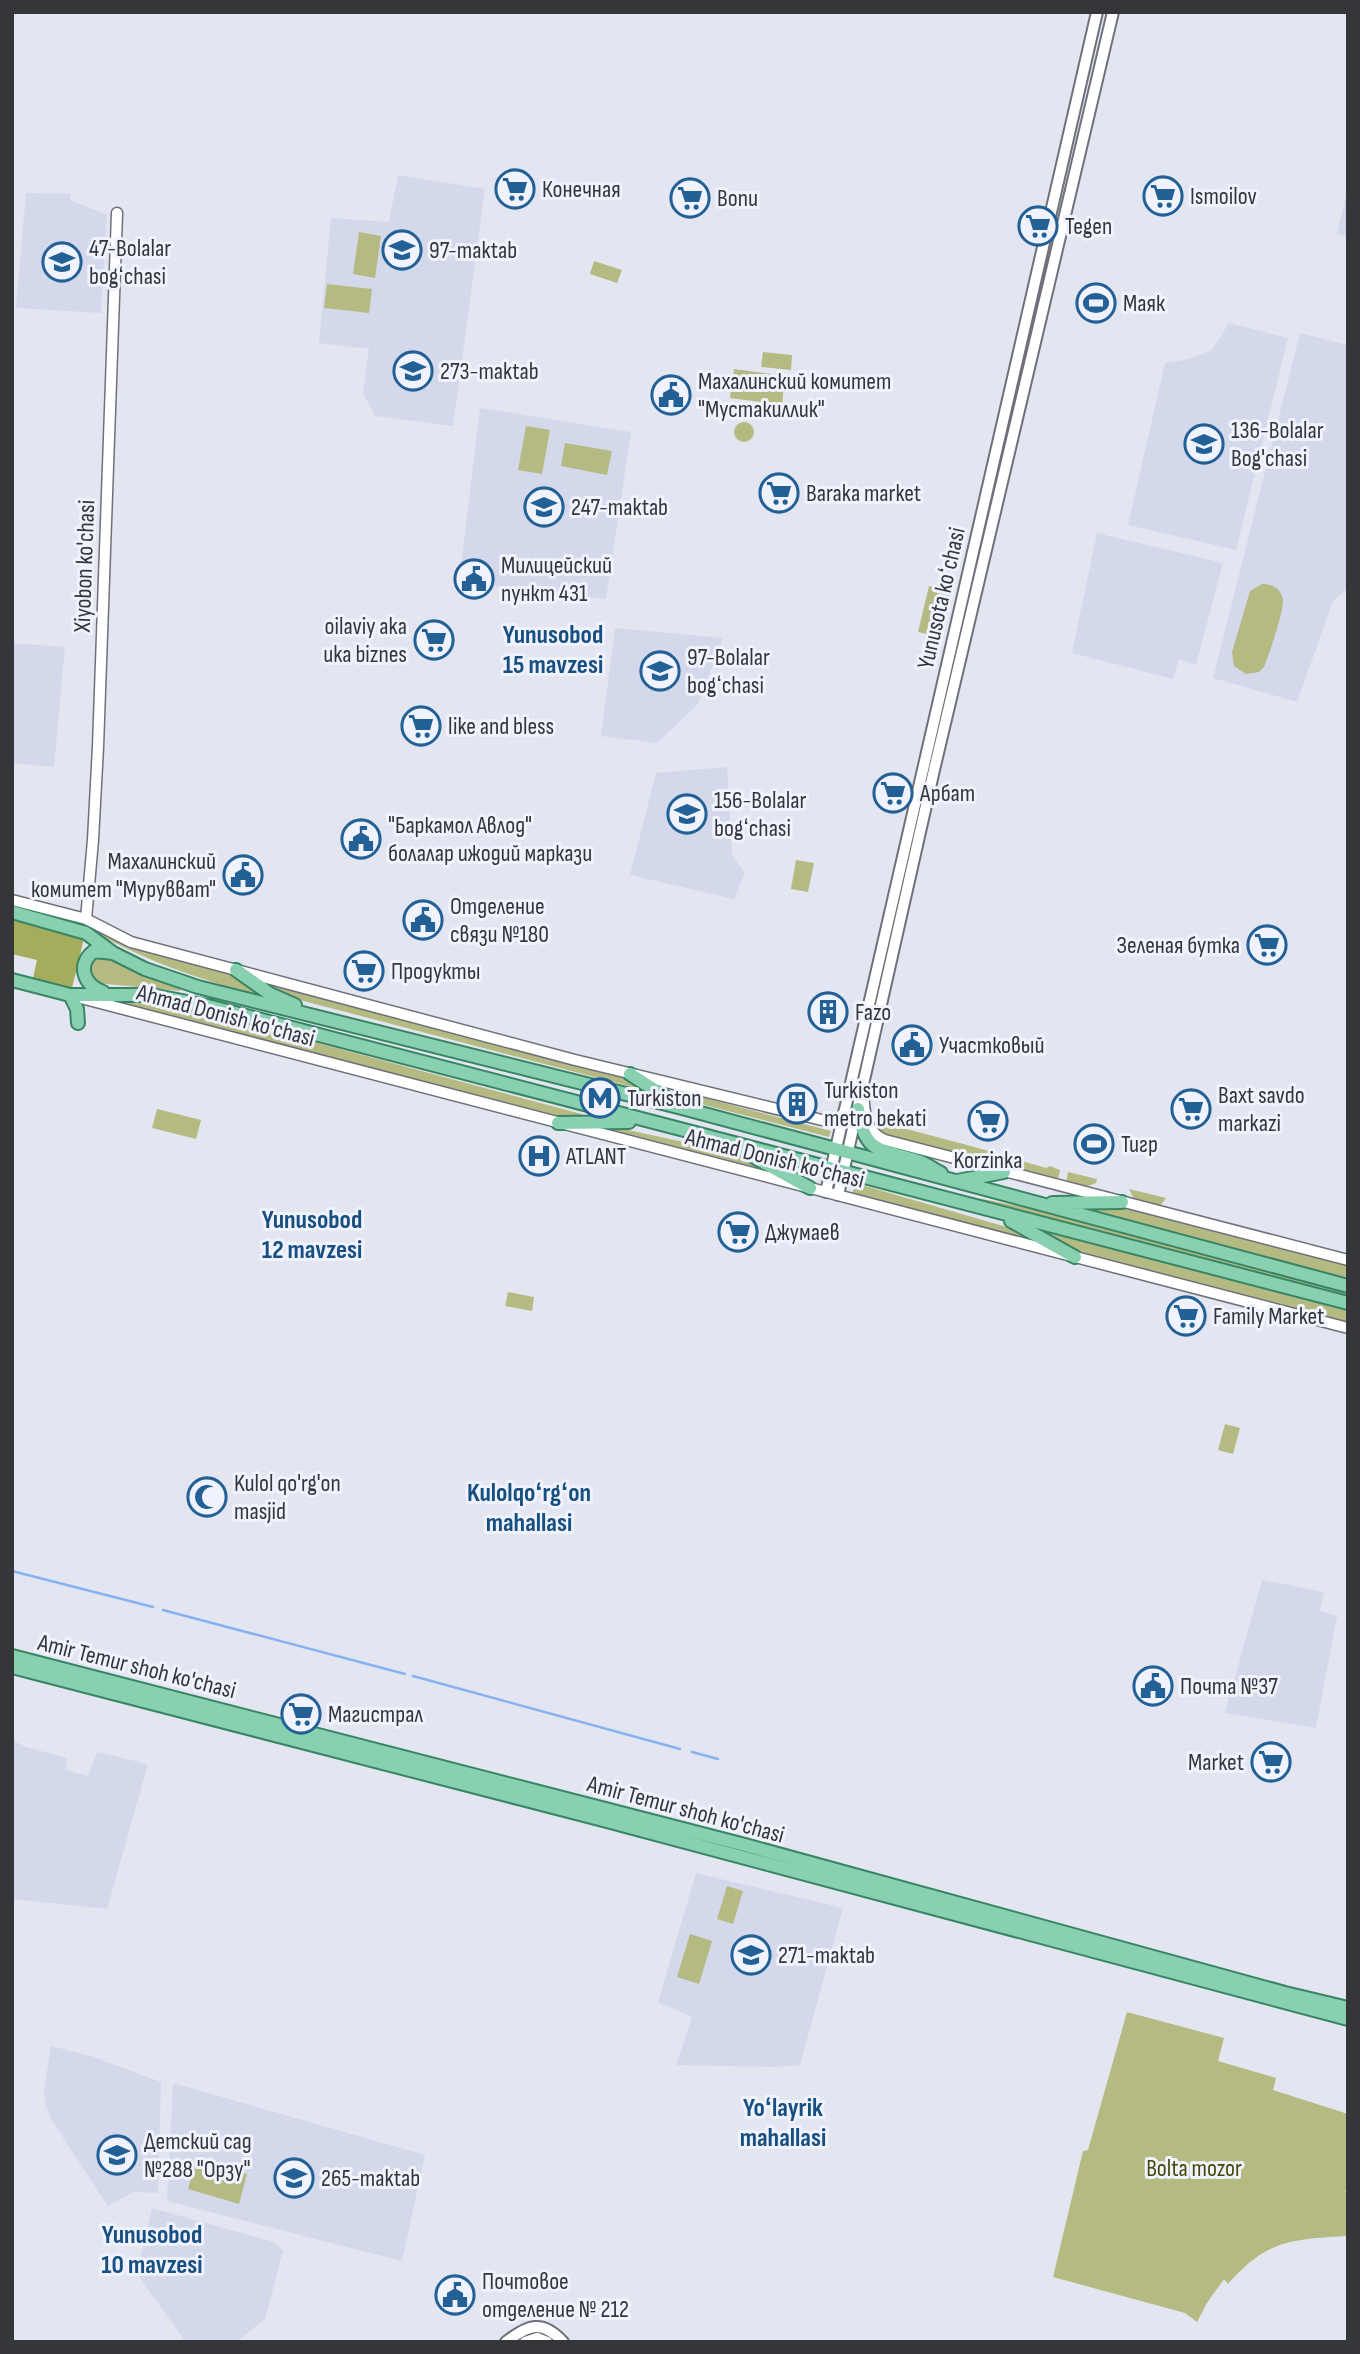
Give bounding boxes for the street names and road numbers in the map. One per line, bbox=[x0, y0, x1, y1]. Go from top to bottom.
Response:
street label: Xiyobon ko'chasi bbox=[68, 499, 101, 634]
street label: Yunusota koʻchasi bbox=[911, 524, 972, 672]
street label: Ahmad Donish ko'chasi bbox=[133, 978, 318, 1053]
street label: Ahmad Donish ko'chasi bbox=[681, 1122, 867, 1195]
street label: Amir Temur shoh ko'chasi bbox=[34, 1628, 239, 1705]
street label: Amir Temur shoh ko'chasi bbox=[583, 1769, 788, 1850]

